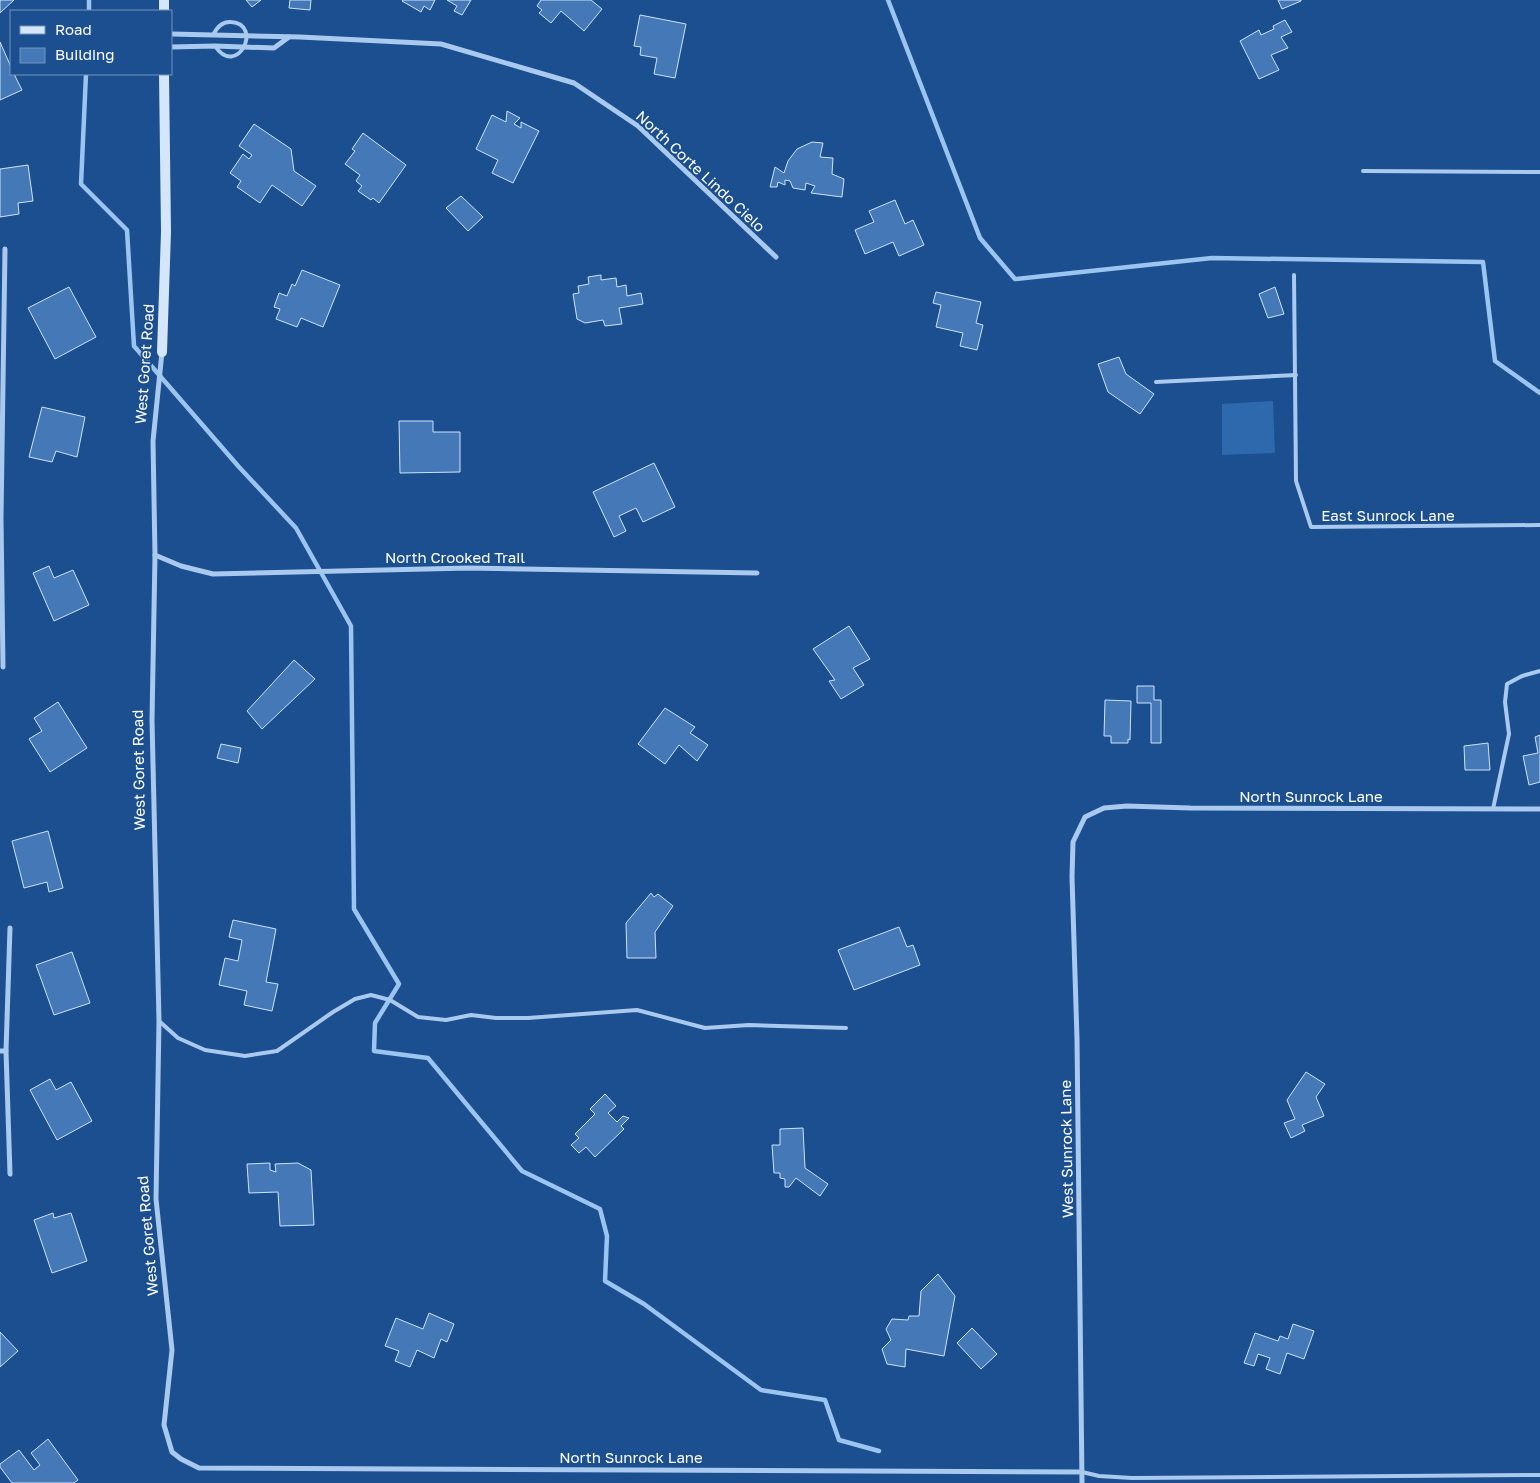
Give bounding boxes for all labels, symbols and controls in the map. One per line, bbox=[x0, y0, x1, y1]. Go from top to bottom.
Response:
legend bbox=[10, 10, 172, 75]
text: Road bbox=[55, 20, 92, 38]
text: Building bbox=[55, 45, 115, 63]
street label: North Corte Lindo Cielo bbox=[633, 107, 769, 235]
street label: West Goret Road bbox=[131, 303, 157, 425]
street label: East Sunrock Lane bbox=[1321, 506, 1455, 524]
street label: North Crooked Trail bbox=[385, 548, 525, 566]
street label: West Goret Road bbox=[128, 710, 148, 830]
street label: North Sunrock Lane bbox=[1239, 787, 1383, 805]
street label: West Sunrock Lane bbox=[1056, 1079, 1076, 1218]
street label: West Goret Road bbox=[133, 1175, 161, 1297]
street label: North Sunrock Lane bbox=[559, 1448, 703, 1466]

